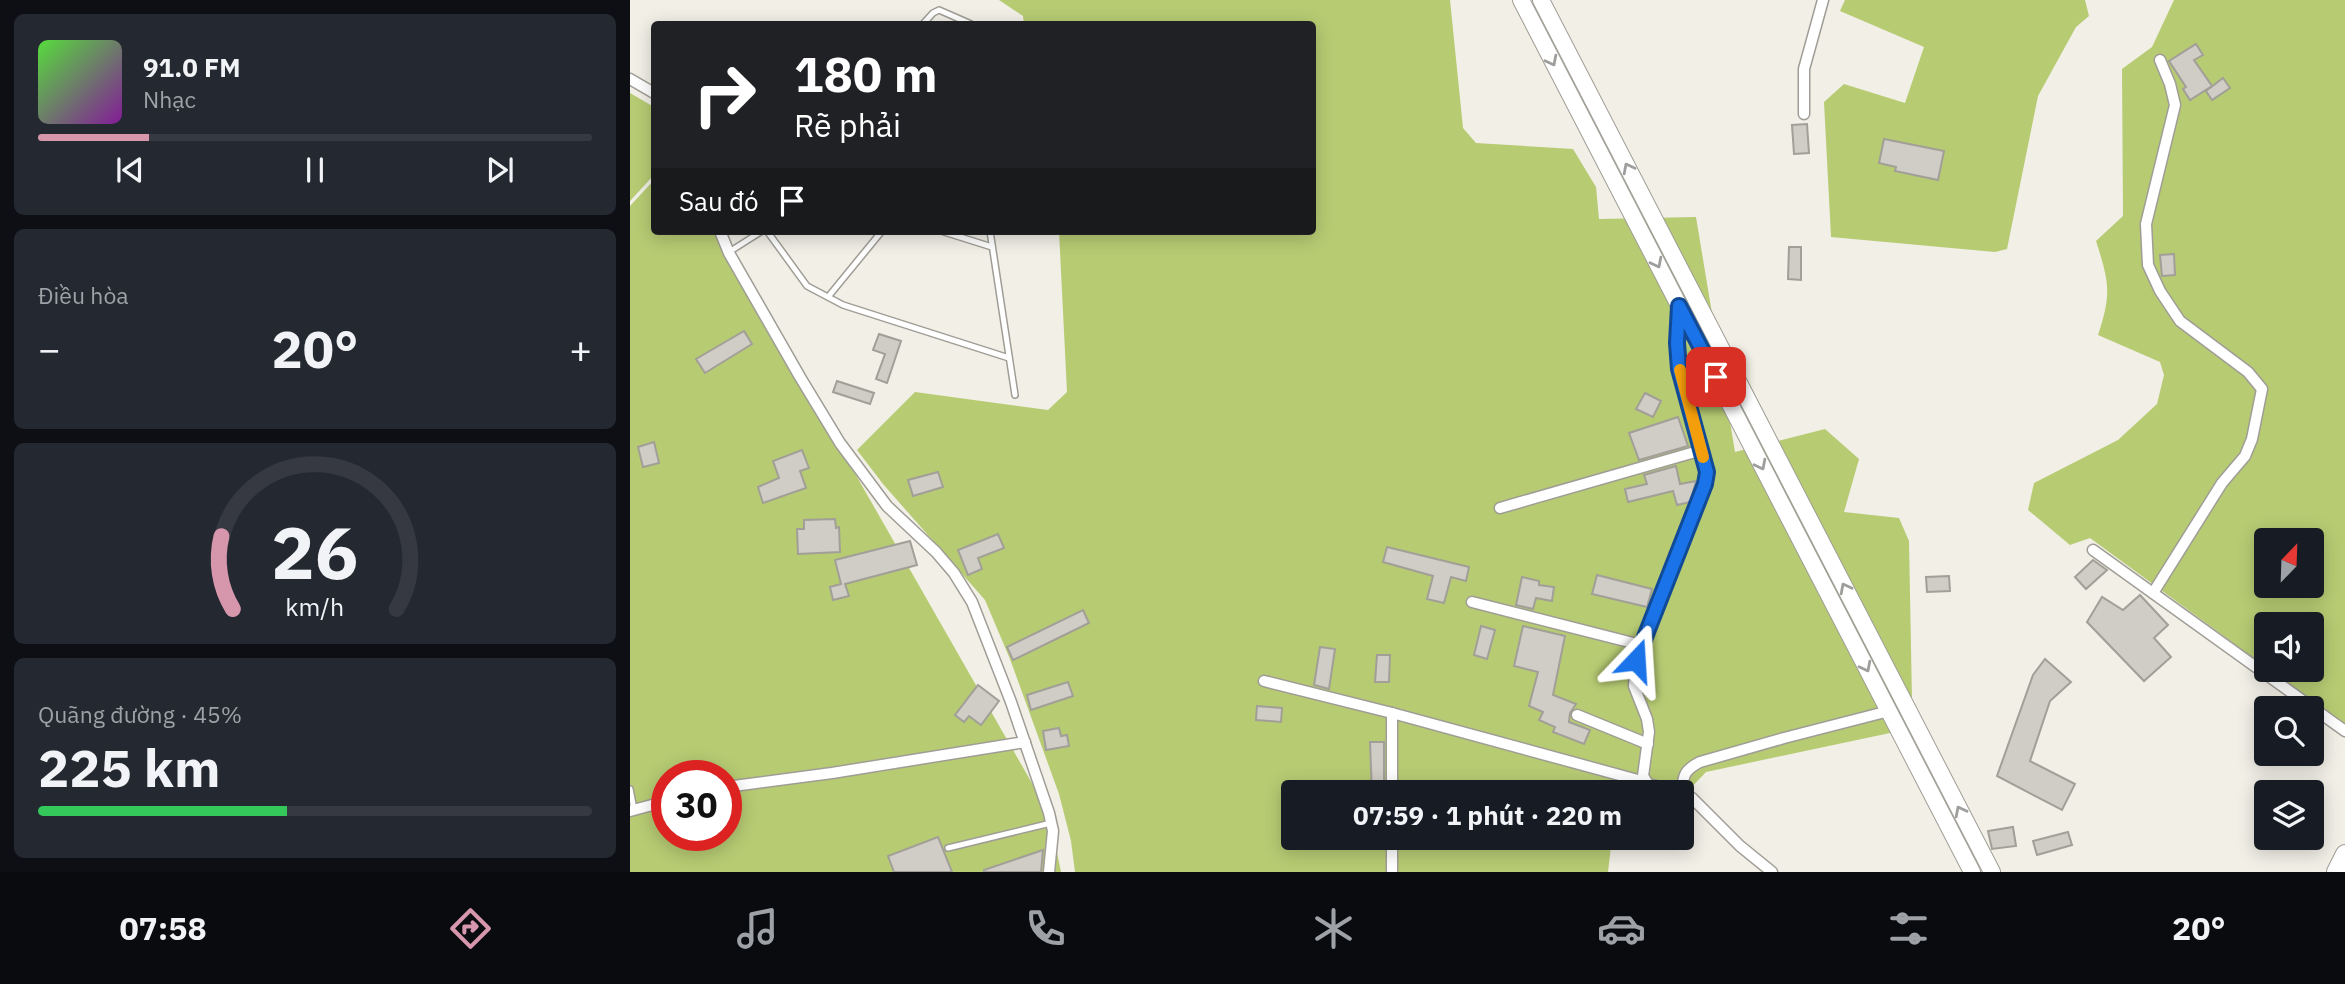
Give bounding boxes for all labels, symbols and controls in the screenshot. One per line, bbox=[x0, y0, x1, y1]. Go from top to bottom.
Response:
text: 180 m bbox=[794, 42, 938, 105]
icon: right bbox=[679, 49, 770, 140]
text: 91.0 FM bbox=[143, 50, 241, 84]
one-way arrow bbox=[1544, 53, 1557, 66]
text: Nhạc bbox=[143, 84, 196, 114]
text: Rẽ phải bbox=[794, 104, 901, 146]
icon: previous bbox=[111, 151, 149, 189]
icon: pause bbox=[296, 151, 334, 189]
icon: next bbox=[481, 151, 519, 189]
one-way arrow bbox=[1622, 163, 1636, 175]
icon: arrive bbox=[773, 182, 811, 220]
text: Sau đó bbox=[679, 184, 759, 218]
one-way arrow bbox=[1648, 256, 1662, 268]
text: Điều hòa bbox=[38, 280, 129, 310]
text: 20° bbox=[272, 315, 358, 382]
text: − bbox=[38, 324, 61, 373]
text: + bbox=[569, 324, 592, 373]
pin bbox=[1686, 347, 1746, 407]
icon: arrive bbox=[1697, 358, 1735, 396]
one-way arrow bbox=[1753, 458, 1766, 470]
text: 26 bbox=[271, 505, 359, 600]
north arrow bbox=[2254, 528, 2324, 598]
map controls bbox=[2254, 528, 2324, 850]
one-way arrow bbox=[1839, 582, 1853, 595]
text: km/h bbox=[286, 590, 344, 623]
button: sound bbox=[2254, 612, 2324, 682]
position arrow bbox=[1599, 623, 1673, 697]
one-way arrow bbox=[1857, 660, 1871, 672]
button: search bbox=[2254, 696, 2324, 766]
text: Quãng đường · 45% bbox=[38, 699, 242, 729]
text: 225 km bbox=[38, 734, 220, 801]
speed limit sign: 30 bbox=[651, 760, 742, 851]
button: layers bbox=[2254, 780, 2324, 850]
text: 07:59 · 1 phút · 220 m bbox=[1353, 798, 1622, 832]
one-way arrow bbox=[1955, 806, 1969, 818]
icon: directions bbox=[446, 904, 495, 953]
icon: music bbox=[733, 904, 782, 953]
icon: phone bbox=[1021, 904, 1070, 953]
icon: climate bbox=[1309, 904, 1358, 953]
icon: car bbox=[1597, 904, 1646, 953]
icon: filters bbox=[1884, 904, 1933, 953]
text: 07:58 bbox=[119, 907, 207, 949]
text: 20° bbox=[2172, 907, 2226, 949]

